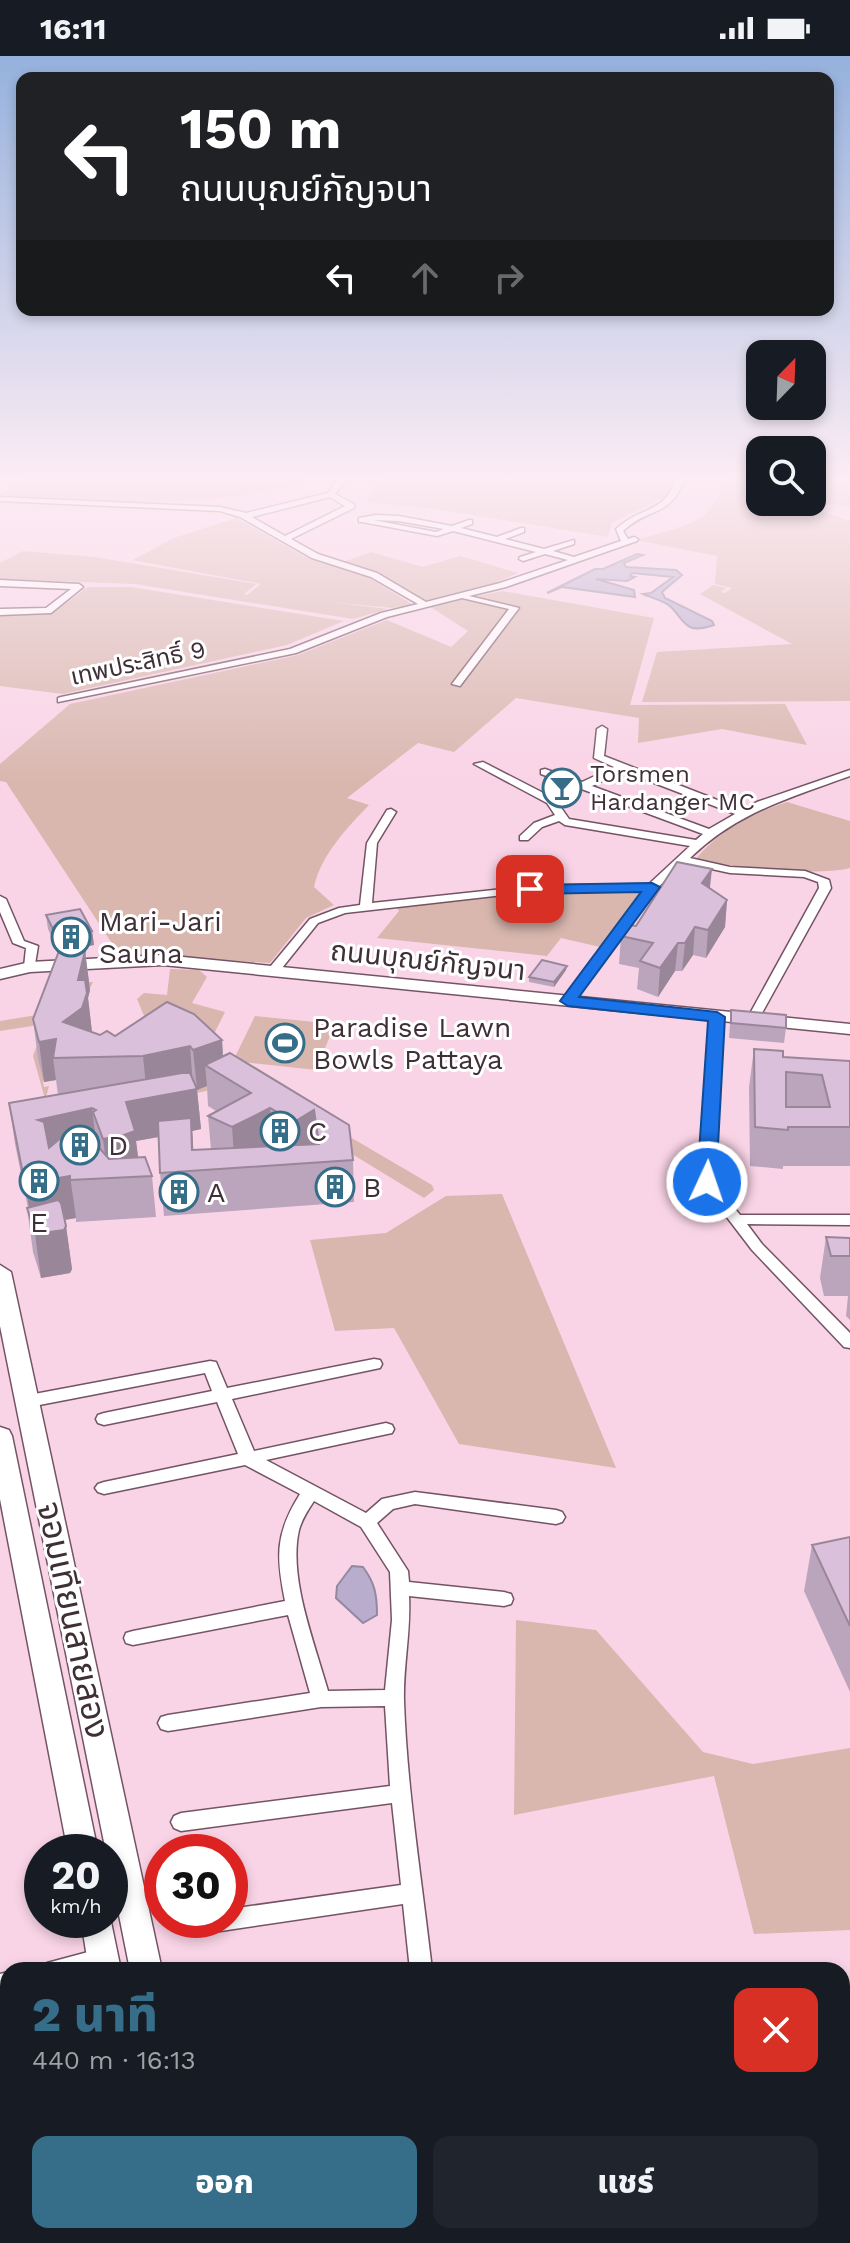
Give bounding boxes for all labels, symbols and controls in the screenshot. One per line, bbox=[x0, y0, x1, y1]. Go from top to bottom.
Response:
text: 16:11 bbox=[40, 11, 106, 46]
text: 150 m bbox=[180, 96, 342, 162]
icon: left bbox=[48, 104, 152, 208]
text: ถนนบุณย์กัญจนา bbox=[180, 168, 432, 210]
icon: left bbox=[319, 256, 363, 300]
icon: ahead bbox=[403, 256, 447, 300]
icon: right bbox=[487, 256, 531, 300]
north arrow bbox=[746, 340, 826, 420]
map controls bbox=[746, 340, 826, 516]
button: search bbox=[746, 436, 826, 516]
street label: เทพประสิทธิ์ 9 bbox=[68, 634, 208, 691]
place label: Torsmen Hardanger MC bbox=[590, 760, 755, 816]
bar icon: Torsmen Hardanger MC bbox=[541, 767, 583, 809]
pin bbox=[496, 855, 564, 923]
icon: arrive bbox=[508, 867, 552, 911]
place label: Mari-Jari Sauna bbox=[99, 905, 222, 970]
building icon: Mari-Jari Sauna bbox=[50, 916, 92, 958]
street label: ถนนบุณย์กัญจนา bbox=[329, 934, 527, 987]
place label: Paradise Lawn Bowls Pattaya bbox=[313, 1011, 511, 1076]
sports icon: Paradise Lawn Bowls Pattaya bbox=[264, 1022, 306, 1064]
building icon: C bbox=[259, 1110, 301, 1152]
place label: C bbox=[308, 1115, 327, 1148]
building icon: D bbox=[59, 1124, 101, 1166]
place label: D bbox=[108, 1129, 128, 1162]
position arrow bbox=[665, 1140, 749, 1224]
building icon: E bbox=[18, 1160, 60, 1202]
building icon: B bbox=[314, 1166, 356, 1208]
building icon: A bbox=[158, 1171, 200, 1213]
place label: B bbox=[363, 1171, 381, 1204]
place label: A bbox=[207, 1176, 225, 1209]
place label: E bbox=[30, 1206, 48, 1239]
street label: จอมเทียนสายสอง bbox=[29, 1498, 119, 1742]
speed limit sign: 30 bbox=[144, 1834, 248, 1938]
text: 20 bbox=[51, 1852, 101, 1899]
text: km/h bbox=[50, 1894, 102, 1918]
text: 2 นาที bbox=[32, 1986, 158, 2043]
button: close bbox=[734, 1988, 818, 2072]
text: 440 m · 16:13 bbox=[32, 2045, 196, 2075]
button: ออก bbox=[32, 2136, 417, 2228]
button: แชร์ bbox=[433, 2136, 818, 2228]

